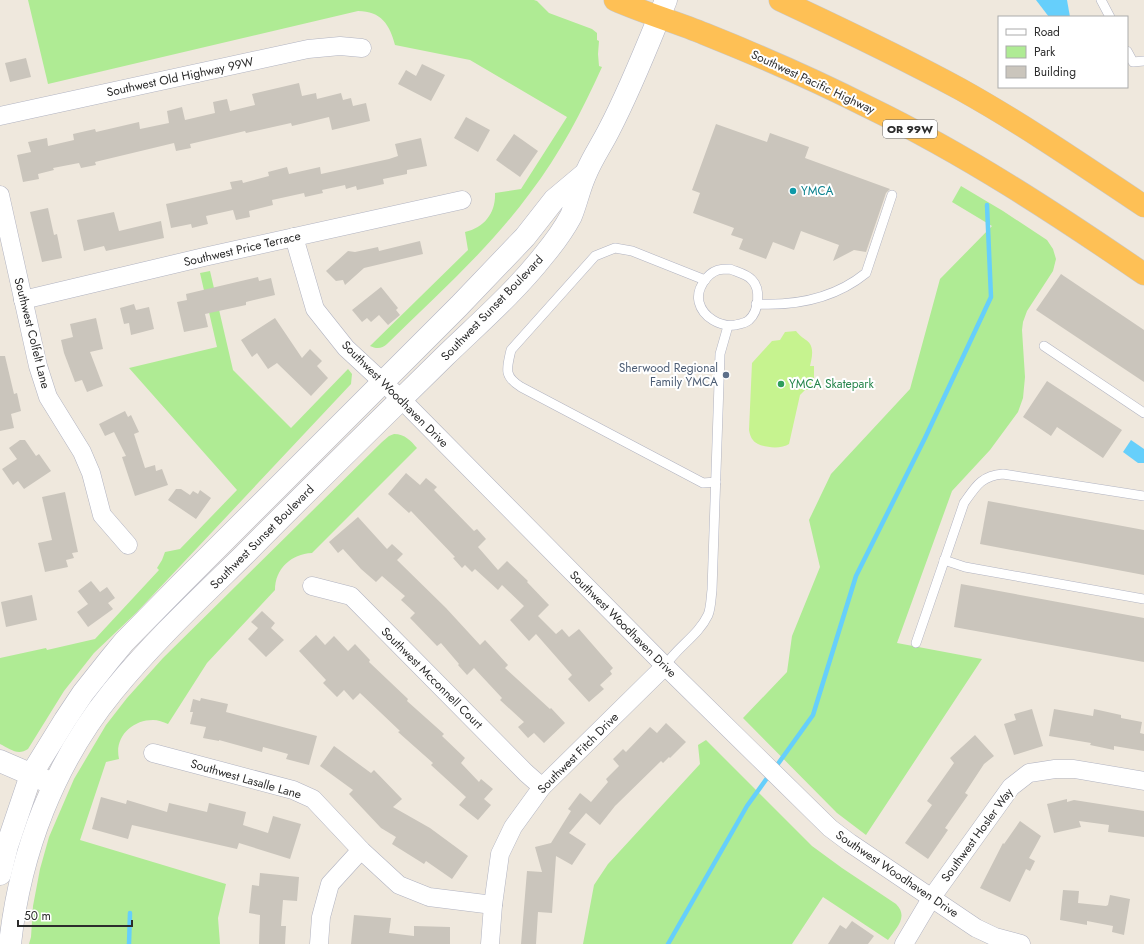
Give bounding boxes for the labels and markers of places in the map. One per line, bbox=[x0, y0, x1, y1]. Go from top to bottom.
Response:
place label: YMCA bbox=[801, 182, 833, 200]
marker: YMCA bbox=[788, 186, 798, 196]
place label: Sherwood Regional Family YMCA bbox=[619, 359, 718, 391]
marker: Sherwood Regional Family YMCA bbox=[721, 370, 731, 380]
place label: YMCA Skatepark bbox=[789, 375, 874, 393]
marker: YMCA Skatepark bbox=[776, 379, 786, 389]

